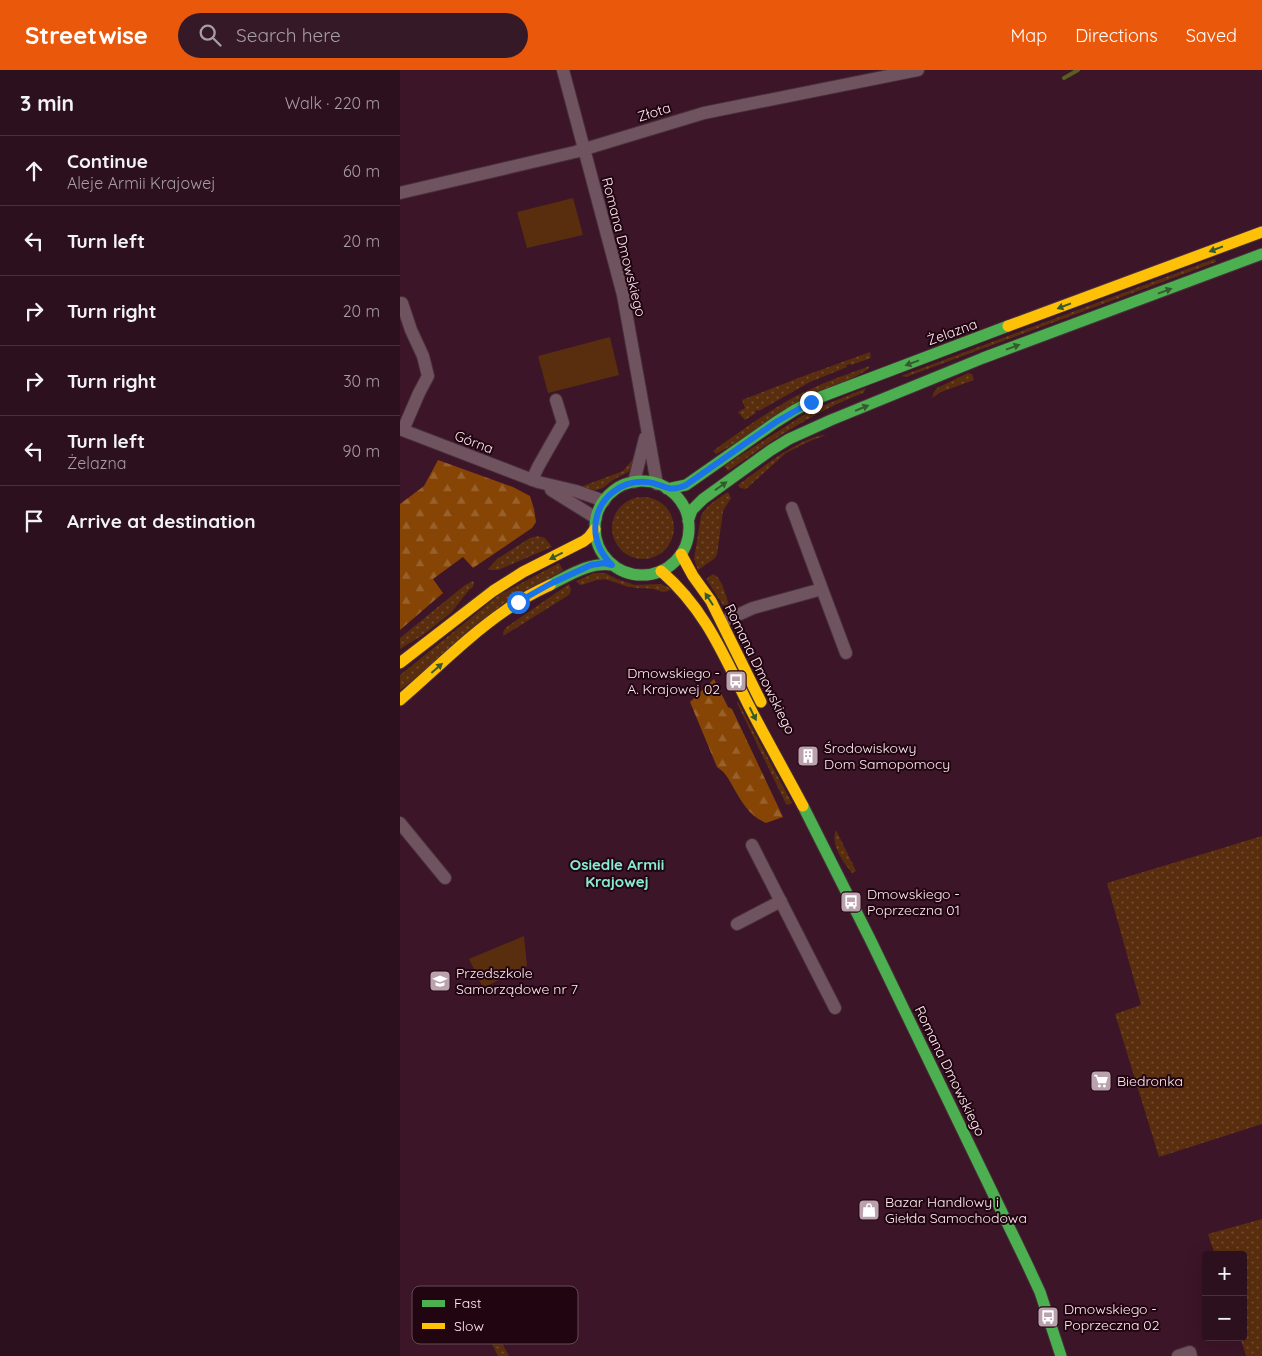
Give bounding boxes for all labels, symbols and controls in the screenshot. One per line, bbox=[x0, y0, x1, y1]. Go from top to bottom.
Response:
search box bbox=[178, 13, 528, 58]
text: Streetwise bbox=[25, 20, 148, 50]
icon: search bbox=[196, 21, 224, 49]
text: Search here bbox=[236, 23, 341, 47]
text: Map bbox=[1010, 24, 1047, 47]
text: Directions bbox=[1075, 24, 1158, 47]
text: Saved bbox=[1186, 24, 1237, 47]
text: 3 min bbox=[20, 90, 74, 116]
text: Walk · 220 m bbox=[285, 93, 380, 113]
street label: Złota bbox=[635, 98, 673, 126]
text: Continue bbox=[67, 149, 148, 173]
icon: ahead bbox=[20, 157, 48, 185]
text: 60 m bbox=[343, 161, 380, 181]
text: Aleje Armii Krajowej bbox=[67, 173, 216, 193]
street label: Romana Dmowskiego bbox=[598, 175, 650, 319]
icon: left bbox=[20, 227, 48, 255]
text: Turn left bbox=[67, 229, 145, 253]
text: 20 m bbox=[343, 231, 380, 251]
one-way arrow bbox=[1209, 246, 1224, 253]
one-way arrow bbox=[1158, 287, 1173, 295]
icon: right bbox=[20, 297, 48, 325]
text: Turn right bbox=[67, 299, 156, 323]
text: 20 m bbox=[343, 301, 380, 321]
one-way arrow bbox=[1057, 303, 1071, 311]
street label: Żelazna bbox=[925, 315, 979, 349]
one-way arrow bbox=[1005, 343, 1020, 350]
one-way arrow bbox=[904, 360, 919, 367]
icon: right bbox=[20, 367, 48, 395]
text: Turn right bbox=[67, 369, 156, 393]
text: 30 m bbox=[343, 371, 380, 391]
route end bbox=[800, 391, 823, 414]
one-way arrow bbox=[855, 403, 869, 411]
street label: Górna bbox=[452, 426, 496, 458]
text: Turn left bbox=[67, 429, 145, 453]
icon: left bbox=[20, 437, 48, 465]
text: 90 m bbox=[343, 441, 380, 461]
text: Żelazna bbox=[67, 453, 126, 473]
one-way arrow bbox=[714, 481, 727, 491]
icon: arrive bbox=[20, 507, 48, 535]
text: Arrive at destination bbox=[67, 509, 256, 533]
one-way arrow bbox=[548, 552, 563, 560]
route start bbox=[507, 591, 530, 614]
one-way arrow bbox=[704, 593, 714, 606]
street label: Romana Dmowskiego bbox=[721, 601, 799, 737]
one-way arrow bbox=[431, 662, 443, 674]
place label: Dmowskiego - A. Krajowej 02 bbox=[627, 664, 720, 698]
bus stop icon: Dmowskiego - A. Krajowej 02 bbox=[724, 669, 748, 693]
one-way arrow bbox=[749, 706, 757, 721]
place label: Środowiskowy Dom Samopomocy bbox=[824, 739, 950, 773]
building icon: Środowiskowy Dom Samopomocy bbox=[796, 744, 820, 768]
district label: Osiedle Armii Krajowej bbox=[570, 855, 664, 891]
place label: Dmowskiego - Poprzeczna 01 bbox=[867, 885, 960, 919]
bus stop icon: Dmowskiego - Poprzeczna 01 bbox=[839, 890, 863, 914]
place label: Przedszkole Samorządowe nr 7 bbox=[456, 964, 578, 998]
school or university icon: Przedszkole Samorządowe nr 7 bbox=[428, 969, 452, 993]
street label: Romana Dmowskiego bbox=[911, 1003, 989, 1139]
supermarket icon: Biedronka bbox=[1089, 1069, 1113, 1093]
place label: Biedronka bbox=[1117, 1072, 1183, 1090]
place label: Bazar Handlowy i Giełda Samochodowa bbox=[885, 1193, 1027, 1227]
shop icon: Bazar Handlowy i Giełda Samochodowa bbox=[857, 1198, 881, 1222]
map controls bbox=[1202, 1251, 1247, 1341]
button: + bbox=[1202, 1251, 1247, 1296]
legend bbox=[412, 1286, 578, 1344]
text: Fast bbox=[454, 1294, 482, 1312]
button: − bbox=[1202, 1296, 1247, 1341]
place label: Dmowskiego - Poprzeczna 02 bbox=[1064, 1300, 1160, 1334]
bus stop icon: Dmowskiego - Poprzeczna 02 bbox=[1036, 1305, 1060, 1329]
text: Slow bbox=[454, 1317, 484, 1335]

